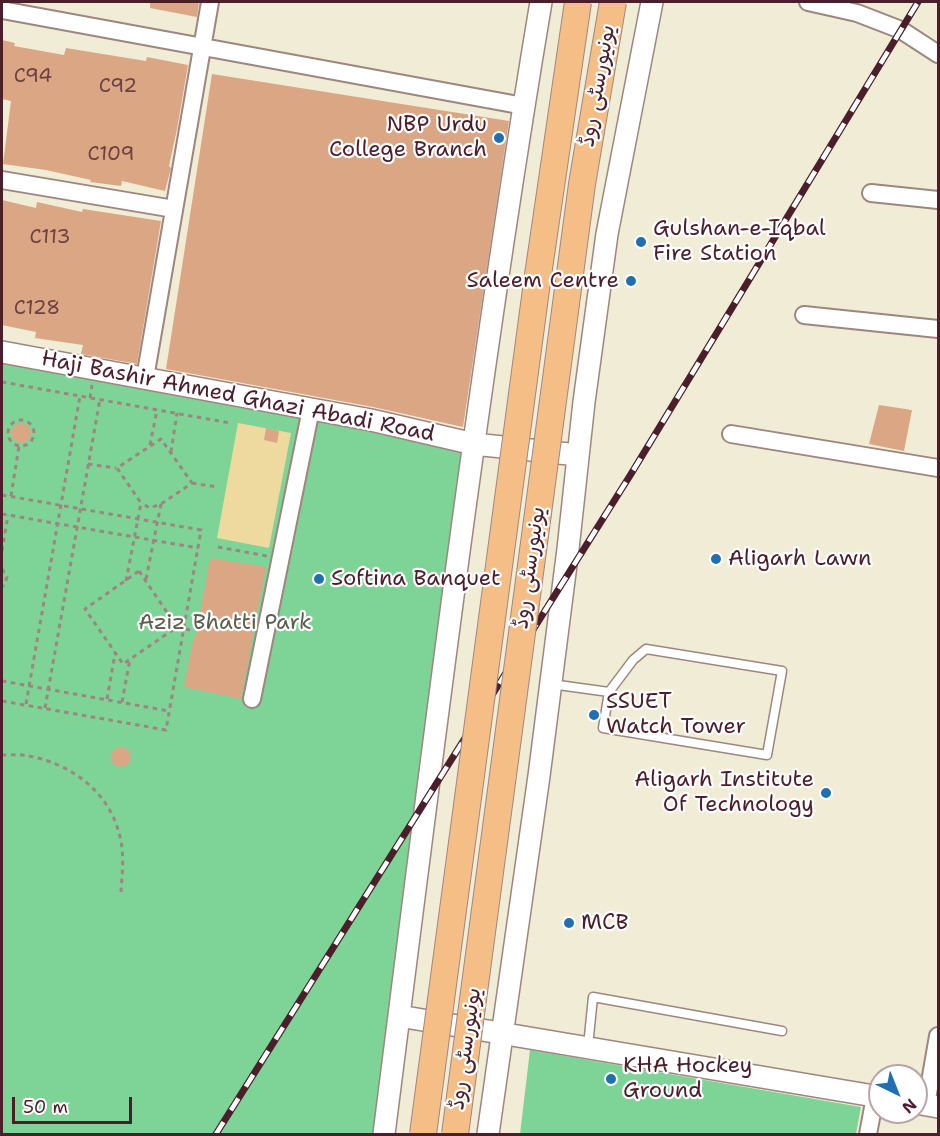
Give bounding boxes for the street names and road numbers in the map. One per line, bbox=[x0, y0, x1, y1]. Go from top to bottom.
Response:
street label: یونیورسٹی روڈ bbox=[574, 23, 622, 149]
street label: Haji Bashir Ahmed Ghazi Abadi Road bbox=[39, 346, 437, 448]
street label: یونیورسٹی روڈ bbox=[508, 505, 552, 631]
street label: یونیورسٹی روڈ bbox=[444, 986, 488, 1112]

